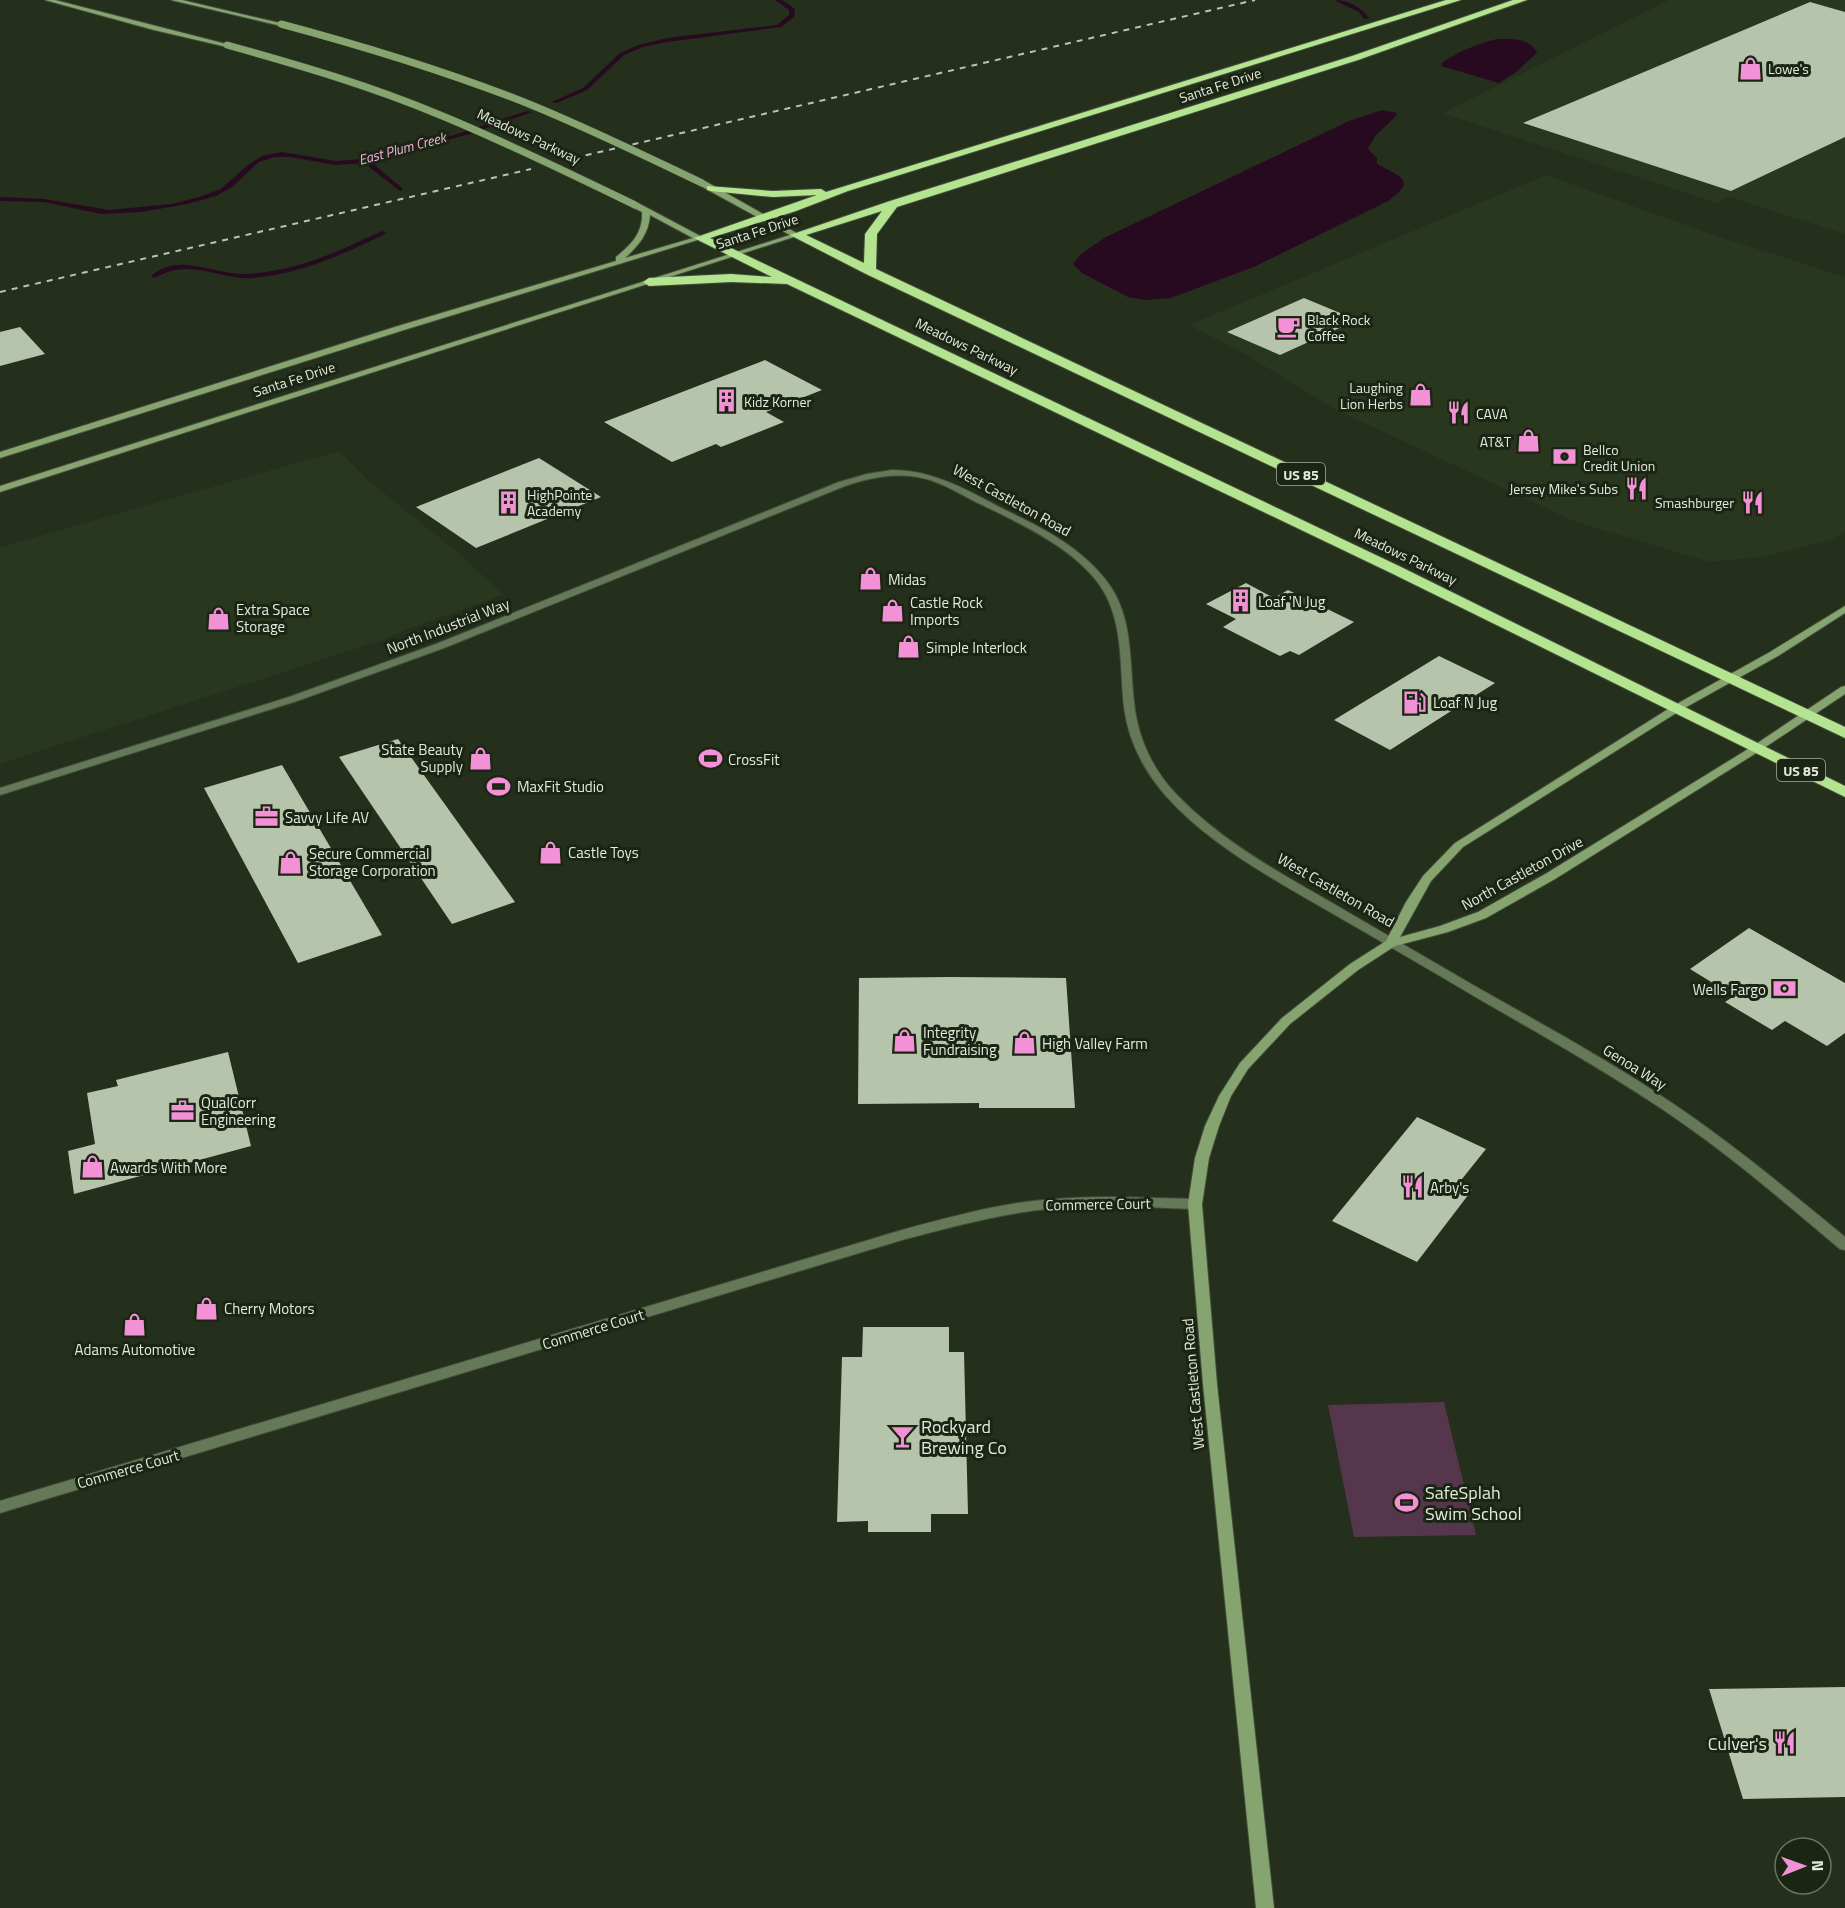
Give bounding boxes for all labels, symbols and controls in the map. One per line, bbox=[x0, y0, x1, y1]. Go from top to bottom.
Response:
shop icon: Lowe's bbox=[1737, 55, 1763, 81]
place label: Lowe's bbox=[1768, 58, 1809, 79]
street label: Santa Fe Drive bbox=[1176, 62, 1264, 108]
street label: Meadows Parkway bbox=[474, 103, 584, 169]
water label: East Plum Creek bbox=[356, 126, 450, 170]
street label: Santa Fe Drive bbox=[713, 208, 801, 254]
place label: Black Rock Coffee bbox=[1307, 309, 1371, 346]
street label: Meadows Parkway bbox=[912, 312, 1022, 380]
cafe icon: Black Rock Coffee bbox=[1276, 314, 1302, 340]
street label: Santa Fe Drive bbox=[250, 356, 338, 402]
place label: Laughing Lion Herbs bbox=[1340, 377, 1403, 414]
shop icon: Laughing Lion Herbs bbox=[1408, 382, 1434, 408]
building icon: Kidz Korner bbox=[713, 388, 739, 414]
place label: Kidz Korner bbox=[744, 391, 811, 412]
restaurant icon: CAVA bbox=[1445, 400, 1471, 426]
place label: CAVA bbox=[1476, 403, 1508, 424]
shop icon: AT&T bbox=[1516, 428, 1542, 454]
place label: AT&T bbox=[1480, 431, 1512, 452]
place label: Bellco Credit Union bbox=[1583, 439, 1655, 476]
bank icon: Bellco Credit Union bbox=[1552, 444, 1578, 470]
street label: West Castleton Road bbox=[949, 458, 1075, 542]
road number: US 85 bbox=[1277, 463, 1325, 485]
restaurant icon: Jersey Mike's Subs bbox=[1623, 475, 1649, 501]
place label: Jersey Mike's Subs bbox=[1509, 478, 1618, 499]
place label: HighPointe Academy bbox=[527, 484, 592, 521]
building icon: HighPointe Academy bbox=[496, 489, 522, 515]
restaurant icon: Smashburger bbox=[1739, 489, 1765, 515]
place label: Smashburger bbox=[1655, 492, 1734, 513]
street label: Meadows Parkway bbox=[1351, 522, 1461, 590]
shop icon: Midas bbox=[857, 566, 883, 592]
place label: Midas bbox=[888, 568, 926, 591]
building icon: Loaf 'N Jug bbox=[1227, 588, 1253, 614]
place label: Loaf 'N Jug bbox=[1258, 590, 1326, 613]
place label: Castle Rock Imports bbox=[910, 591, 983, 631]
street label: North Industrial Way bbox=[383, 592, 513, 660]
place label: Extra Space Storage bbox=[236, 598, 310, 638]
shop icon: Castle Rock Imports bbox=[879, 598, 905, 624]
shop icon: Extra Space Storage bbox=[205, 605, 231, 631]
shop icon: Simple Interlock bbox=[895, 634, 921, 660]
place label: Simple Interlock bbox=[926, 636, 1027, 659]
fuel station icon: Loaf N Jug bbox=[1402, 689, 1428, 715]
place label: Loaf N Jug bbox=[1433, 691, 1498, 714]
place label: State Beauty Supply bbox=[381, 738, 463, 778]
shop icon: State Beauty Supply bbox=[468, 745, 494, 771]
sports icon: CrossFit bbox=[697, 746, 723, 772]
place label: CrossFit bbox=[728, 748, 780, 771]
road number: US 85 bbox=[1777, 759, 1825, 781]
sports icon: MaxFit Studio bbox=[486, 773, 512, 799]
place label: MaxFit Studio bbox=[517, 775, 604, 798]
office icon: Savvy Life AV bbox=[254, 804, 280, 830]
place label: Savvy Life AV bbox=[285, 806, 369, 829]
street label: North Castleton Drive bbox=[1457, 830, 1587, 916]
shop icon: Castle Toys bbox=[537, 839, 563, 865]
place label: Castle Toys bbox=[568, 841, 639, 864]
place label: Secure Commercial Storage Corporation bbox=[309, 842, 436, 882]
street label: West Castleton Road bbox=[1273, 847, 1399, 933]
shop icon: Secure Commercial Storage Corporation bbox=[278, 849, 304, 875]
bank icon: Wells Fargo bbox=[1771, 976, 1797, 1002]
place label: Wells Fargo bbox=[1693, 978, 1766, 1001]
place label: Integrity Fundraising bbox=[923, 1021, 997, 1061]
shop icon: Integrity Fundraising bbox=[892, 1028, 918, 1054]
shop icon: High Valley Farm bbox=[1011, 1030, 1037, 1056]
place label: High Valley Farm bbox=[1042, 1032, 1148, 1055]
street label: Genoa Way bbox=[1599, 1038, 1671, 1096]
place label: QualCorr Engineering bbox=[201, 1091, 276, 1131]
office icon: QualCorr Engineering bbox=[170, 1098, 196, 1124]
shop icon: Awards With More bbox=[79, 1154, 105, 1180]
place label: Awards With More bbox=[110, 1156, 227, 1179]
restaurant icon: Arby's bbox=[1399, 1174, 1425, 1200]
place label: Arby's bbox=[1430, 1176, 1469, 1199]
street label: Commerce Court bbox=[1045, 1192, 1152, 1216]
shop icon: Cherry Motors bbox=[193, 1295, 219, 1321]
place label: Cherry Motors bbox=[224, 1297, 314, 1320]
street label: Commerce Court bbox=[539, 1302, 647, 1355]
shop icon: Adams Automotive bbox=[122, 1312, 148, 1338]
street label: West Castleton Road bbox=[1176, 1317, 1210, 1451]
place label: Adams Automotive bbox=[75, 1338, 195, 1361]
place label: Rockyard Brewing Co bbox=[921, 1413, 1007, 1461]
bar icon: Rockyard Brewing Co bbox=[890, 1423, 916, 1449]
street label: Commerce Court bbox=[74, 1443, 182, 1495]
place label: SafeSplah Swim School bbox=[1425, 1479, 1522, 1527]
sports icon: SafeSplah Swim School bbox=[1394, 1489, 1420, 1515]
place label: Culver's bbox=[1708, 1730, 1767, 1757]
restaurant icon: Culver's bbox=[1772, 1730, 1798, 1756]
north arrow bbox=[1773, 1836, 1833, 1896]
text: N bbox=[1806, 1860, 1830, 1871]

